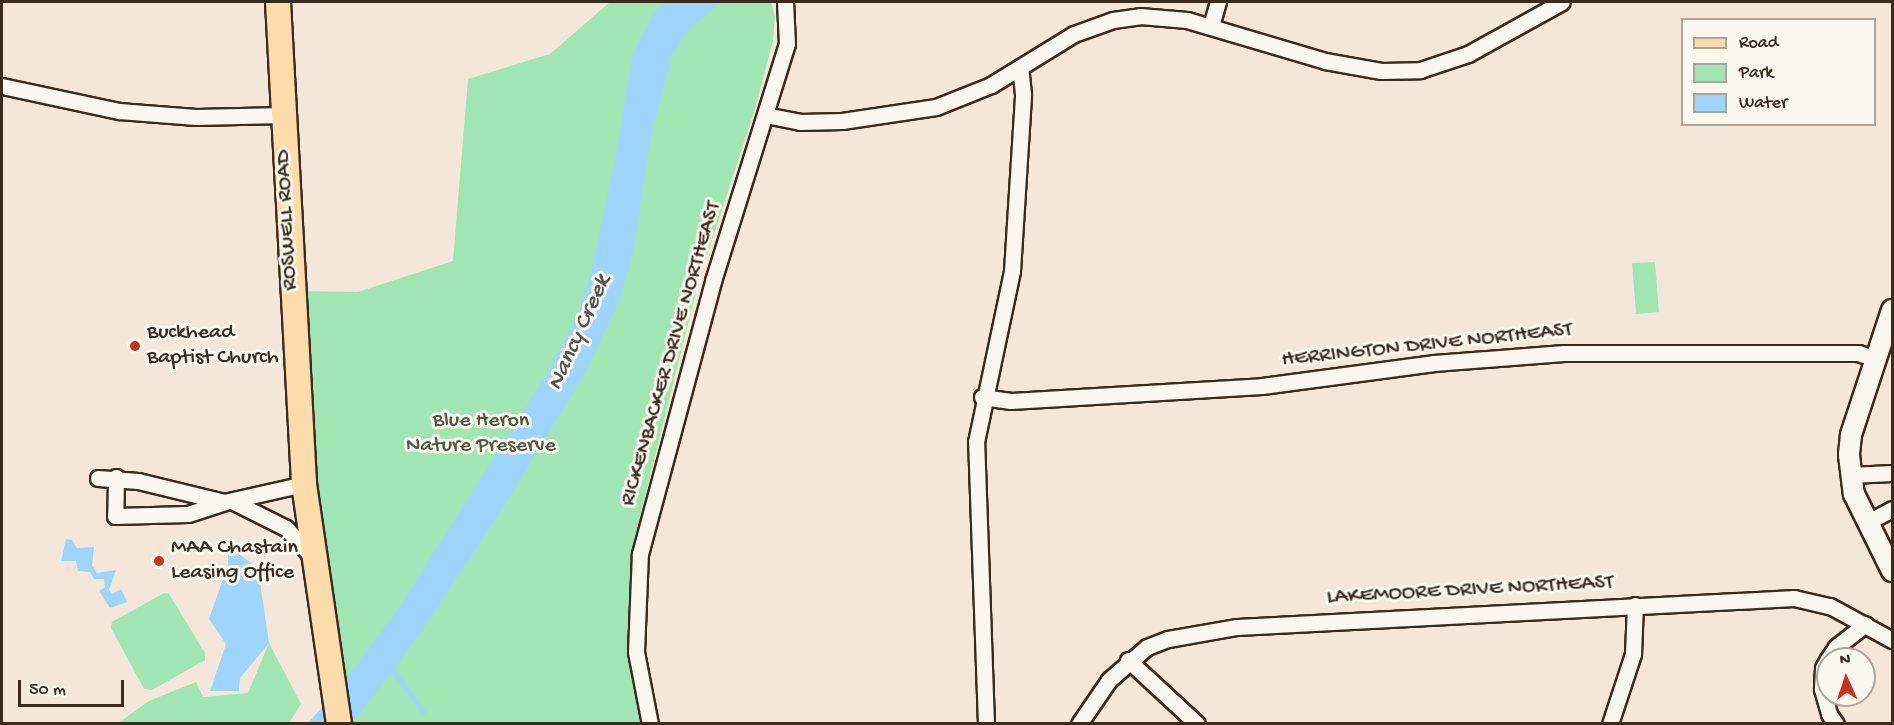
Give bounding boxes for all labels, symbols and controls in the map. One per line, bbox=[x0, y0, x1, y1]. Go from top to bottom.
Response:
legend bbox=[1681, 18, 1876, 126]
text: Road bbox=[1739, 33, 1778, 54]
text: Park bbox=[1739, 63, 1773, 84]
text: Water bbox=[1739, 93, 1787, 114]
street label: ROSWELL ROAD bbox=[271, 149, 305, 291]
street label: RICKENBACKER DRIVE NORTHEAST bbox=[616, 199, 728, 509]
water label: Nancy Creek bbox=[542, 271, 618, 395]
street label: HERRINGTON DRIVE NORTHEAST bbox=[1280, 318, 1574, 374]
place label: Buckhead Baptist Church bbox=[147, 320, 278, 372]
marker: Buckhead Baptist Church bbox=[128, 339, 142, 353]
park label: Blue Heron Nature Preserve bbox=[406, 408, 556, 460]
place label: MAA Chastain Leasing Office bbox=[171, 535, 298, 586]
marker: MAA Chastain Leasing Office bbox=[152, 554, 166, 568]
street label: LAKEMOORE DRIVE NORTHEAST bbox=[1326, 570, 1614, 612]
north arrow bbox=[1816, 647, 1876, 707]
text: N bbox=[1839, 651, 1851, 670]
scale bar bbox=[21, 668, 128, 706]
text: 50 m bbox=[29, 680, 66, 701]

